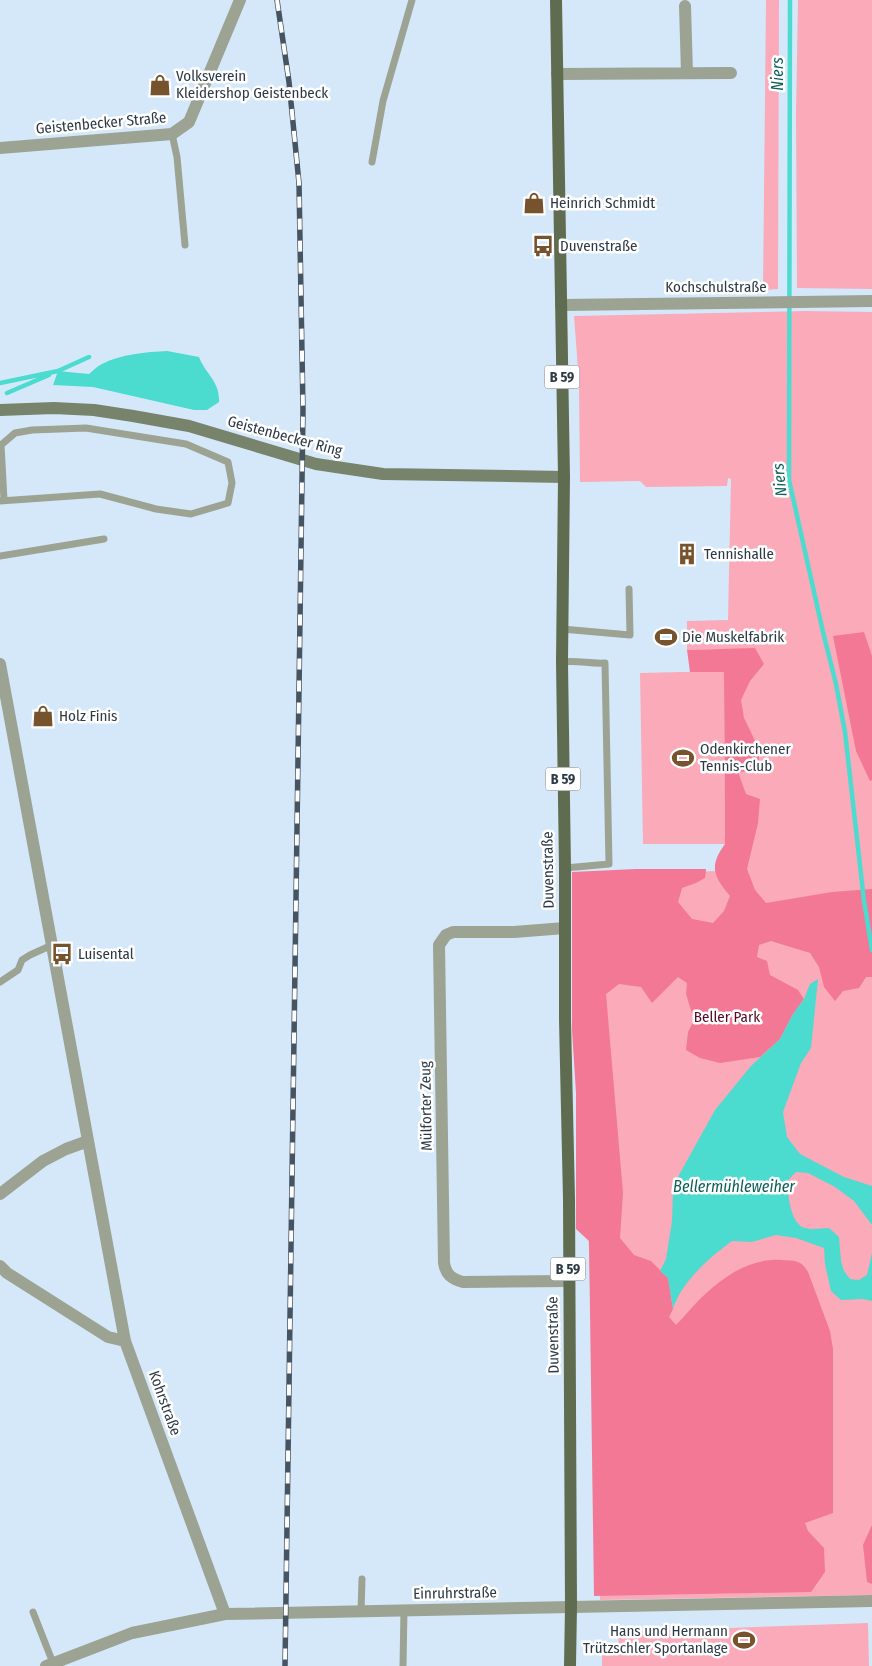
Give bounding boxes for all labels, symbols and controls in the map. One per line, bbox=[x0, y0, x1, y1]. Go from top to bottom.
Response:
water label: Niers bbox=[768, 57, 787, 91]
place label: Volksverein Kleidershop Geistenbeck bbox=[176, 67, 328, 102]
shop icon: Volksverein Kleidershop Geistenbeck bbox=[147, 72, 173, 98]
street label: Geistenbecker Straße bbox=[35, 108, 167, 138]
shop icon: Heinrich Schmidt bbox=[521, 190, 547, 216]
place label: Heinrich Schmidt bbox=[550, 194, 655, 212]
bus stop icon: Duvenstraße bbox=[530, 233, 556, 259]
place label: Duvenstraße bbox=[560, 237, 637, 255]
street label: Kochschulstraße bbox=[665, 278, 767, 296]
road number: B 59 bbox=[544, 366, 580, 388]
street label: Geistenbecker Ring bbox=[226, 412, 344, 460]
water label: Niers bbox=[768, 462, 791, 498]
building icon: Tennishalle bbox=[674, 541, 700, 567]
place label: Tennishalle bbox=[704, 545, 774, 563]
sports icon: Die Muskelfabrik bbox=[653, 624, 679, 650]
place label: Die Muskelfabrik bbox=[682, 628, 784, 646]
shop icon: Holz Finis bbox=[30, 703, 56, 729]
place label: Holz Finis bbox=[59, 707, 118, 725]
place label: Odenkirchener Tennis-Club bbox=[700, 740, 791, 775]
sports icon: Odenkirchener Tennis-Club bbox=[670, 745, 696, 771]
road number: B 59 bbox=[546, 768, 580, 791]
street label: Duvenstraße bbox=[538, 831, 558, 909]
bus stop icon: Luisental bbox=[49, 941, 75, 967]
place label: Luisental bbox=[78, 945, 134, 963]
park label: Beller Park bbox=[694, 1008, 760, 1026]
street label: Mülforter Zeug bbox=[416, 1061, 436, 1151]
water label: Bellermühleweiher bbox=[673, 1177, 795, 1196]
road number: B 59 bbox=[550, 1258, 586, 1280]
street label: Duvenstraße bbox=[543, 1296, 563, 1374]
street label: Kohrstraße bbox=[145, 1368, 185, 1438]
street label: Einruhrstraße bbox=[413, 1583, 497, 1603]
place label: Hans und Hermann Trützschler Sportanlage bbox=[583, 1622, 728, 1657]
sports icon: Hans und Hermann Trützschler Sportanlage bbox=[731, 1627, 757, 1653]

